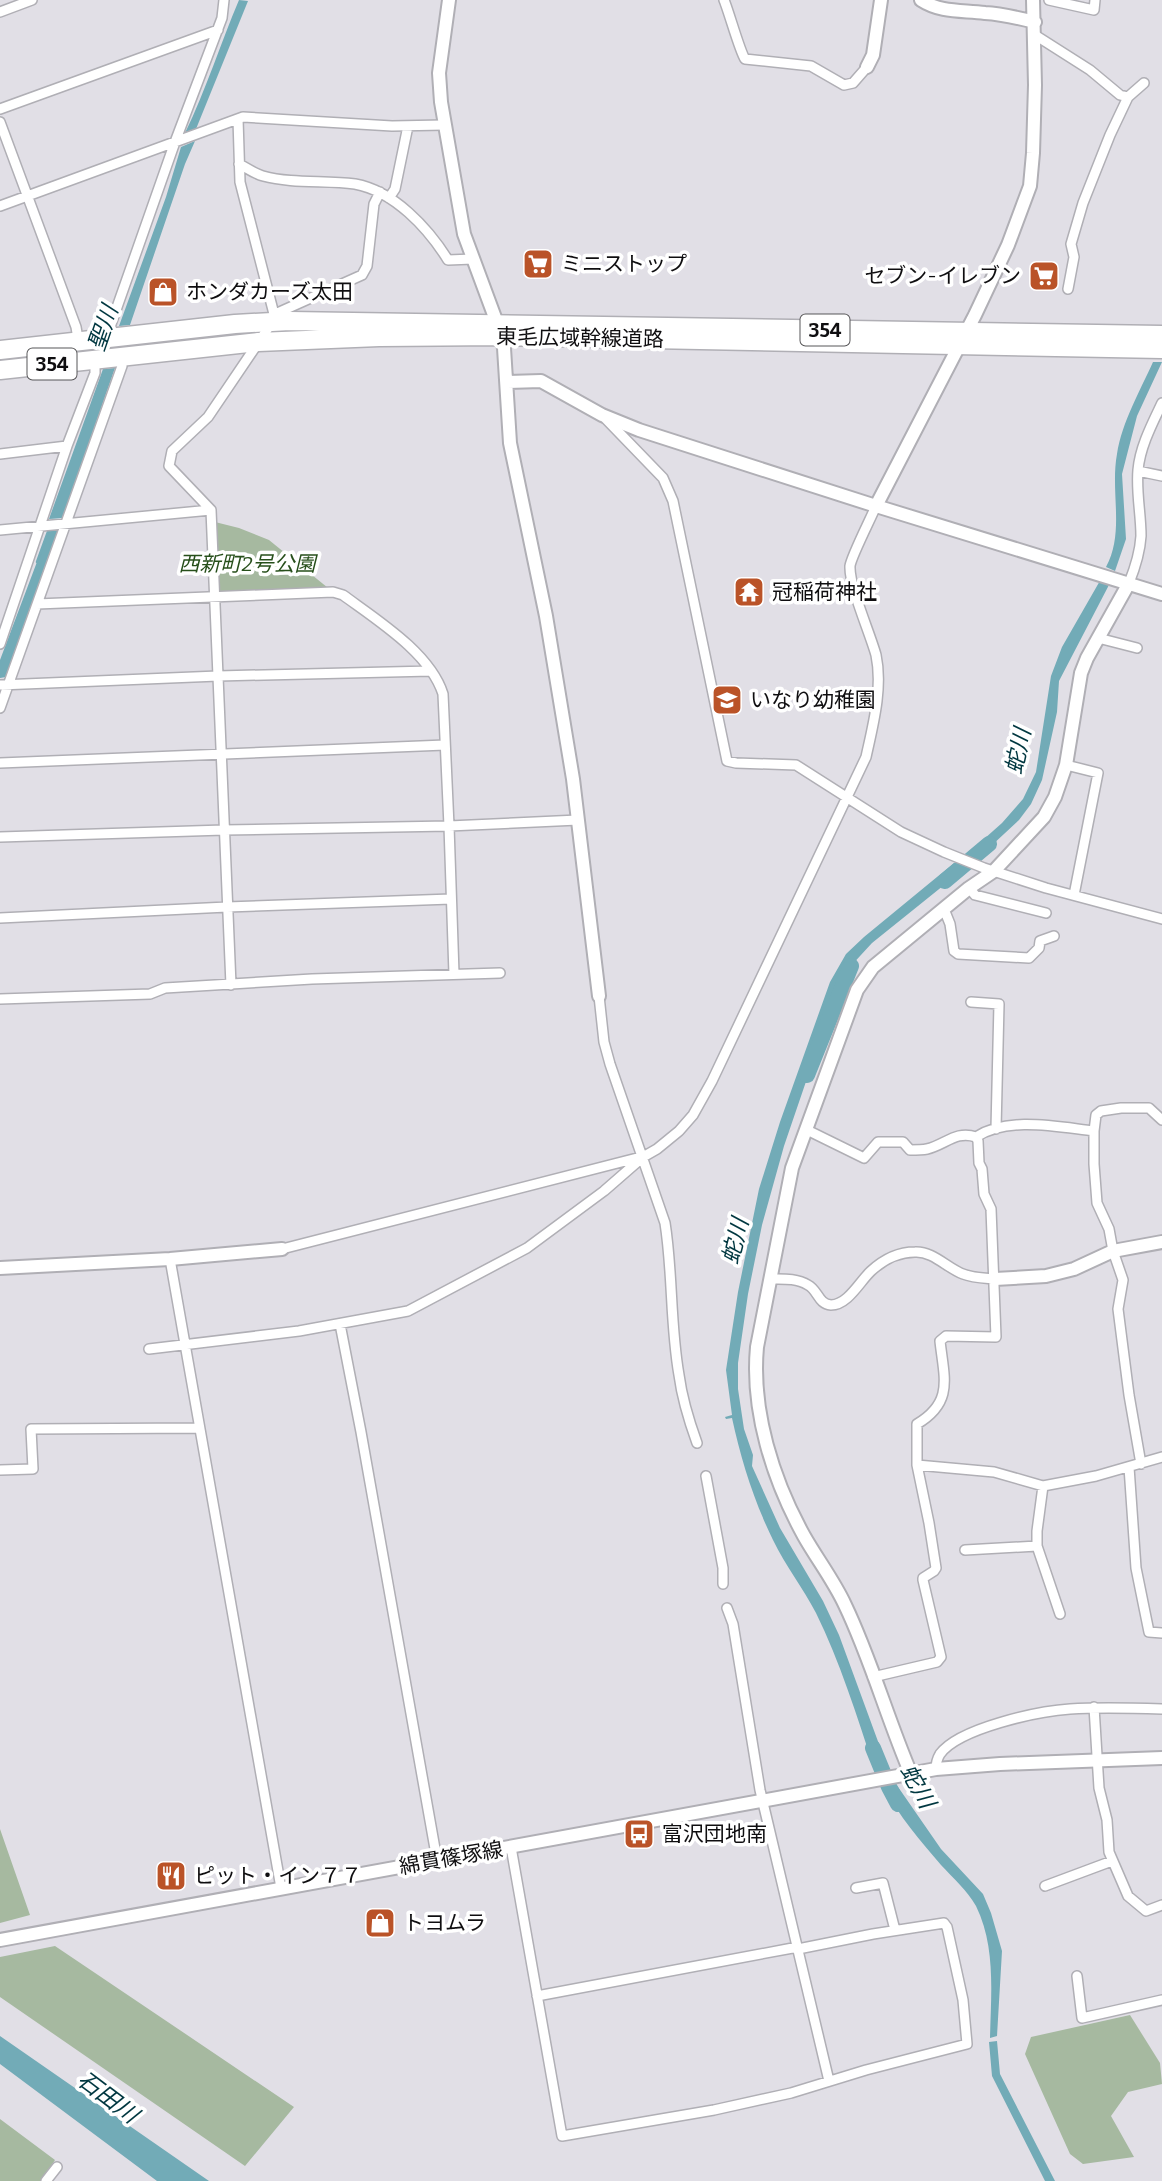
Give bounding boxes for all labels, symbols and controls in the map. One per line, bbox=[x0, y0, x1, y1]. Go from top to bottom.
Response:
supermarket icon: ミニストップ bbox=[521, 247, 555, 281]
place label: ミニストップ bbox=[561, 251, 687, 277]
supermarket icon: セブン-イレブン bbox=[1027, 259, 1061, 293]
place label: セブン-イレブン bbox=[864, 263, 1021, 289]
shop icon: ホンダカーズ太田 bbox=[146, 275, 180, 309]
place label: ホンダカーズ太田 bbox=[186, 279, 353, 305]
water label: 聖川 bbox=[82, 299, 125, 354]
road number: 354 bbox=[800, 314, 850, 346]
street label: 東毛広域幹線道路 bbox=[496, 324, 664, 352]
road number: 354 bbox=[28, 348, 76, 380]
park label: 西新町2号公園 bbox=[178, 551, 319, 577]
temple icon: 冠稲荷神社 bbox=[732, 575, 766, 609]
place label: 冠稲荷神社 bbox=[772, 579, 877, 605]
school or university icon: いなり幼稚園 bbox=[710, 683, 744, 717]
place label: いなり幼稚園 bbox=[750, 687, 876, 713]
water label: 蛇川 bbox=[1000, 723, 1037, 776]
water label: 蛇川 bbox=[716, 1212, 755, 1267]
water label: 蛇川 bbox=[895, 1759, 943, 1816]
bus stop icon: 富沢団地南 bbox=[622, 1817, 656, 1851]
place label: 富沢団地南 bbox=[662, 1821, 767, 1847]
street label: 綿貫篠塚線 bbox=[397, 1836, 505, 1880]
restaurant icon: ピット・イン７７ bbox=[154, 1859, 188, 1893]
place label: ピット・イン７７ bbox=[194, 1863, 362, 1889]
shop icon: トヨムラ bbox=[363, 1906, 397, 1940]
place label: トヨムラ bbox=[403, 1910, 486, 1936]
water label: 石田川 bbox=[72, 2065, 146, 2131]

